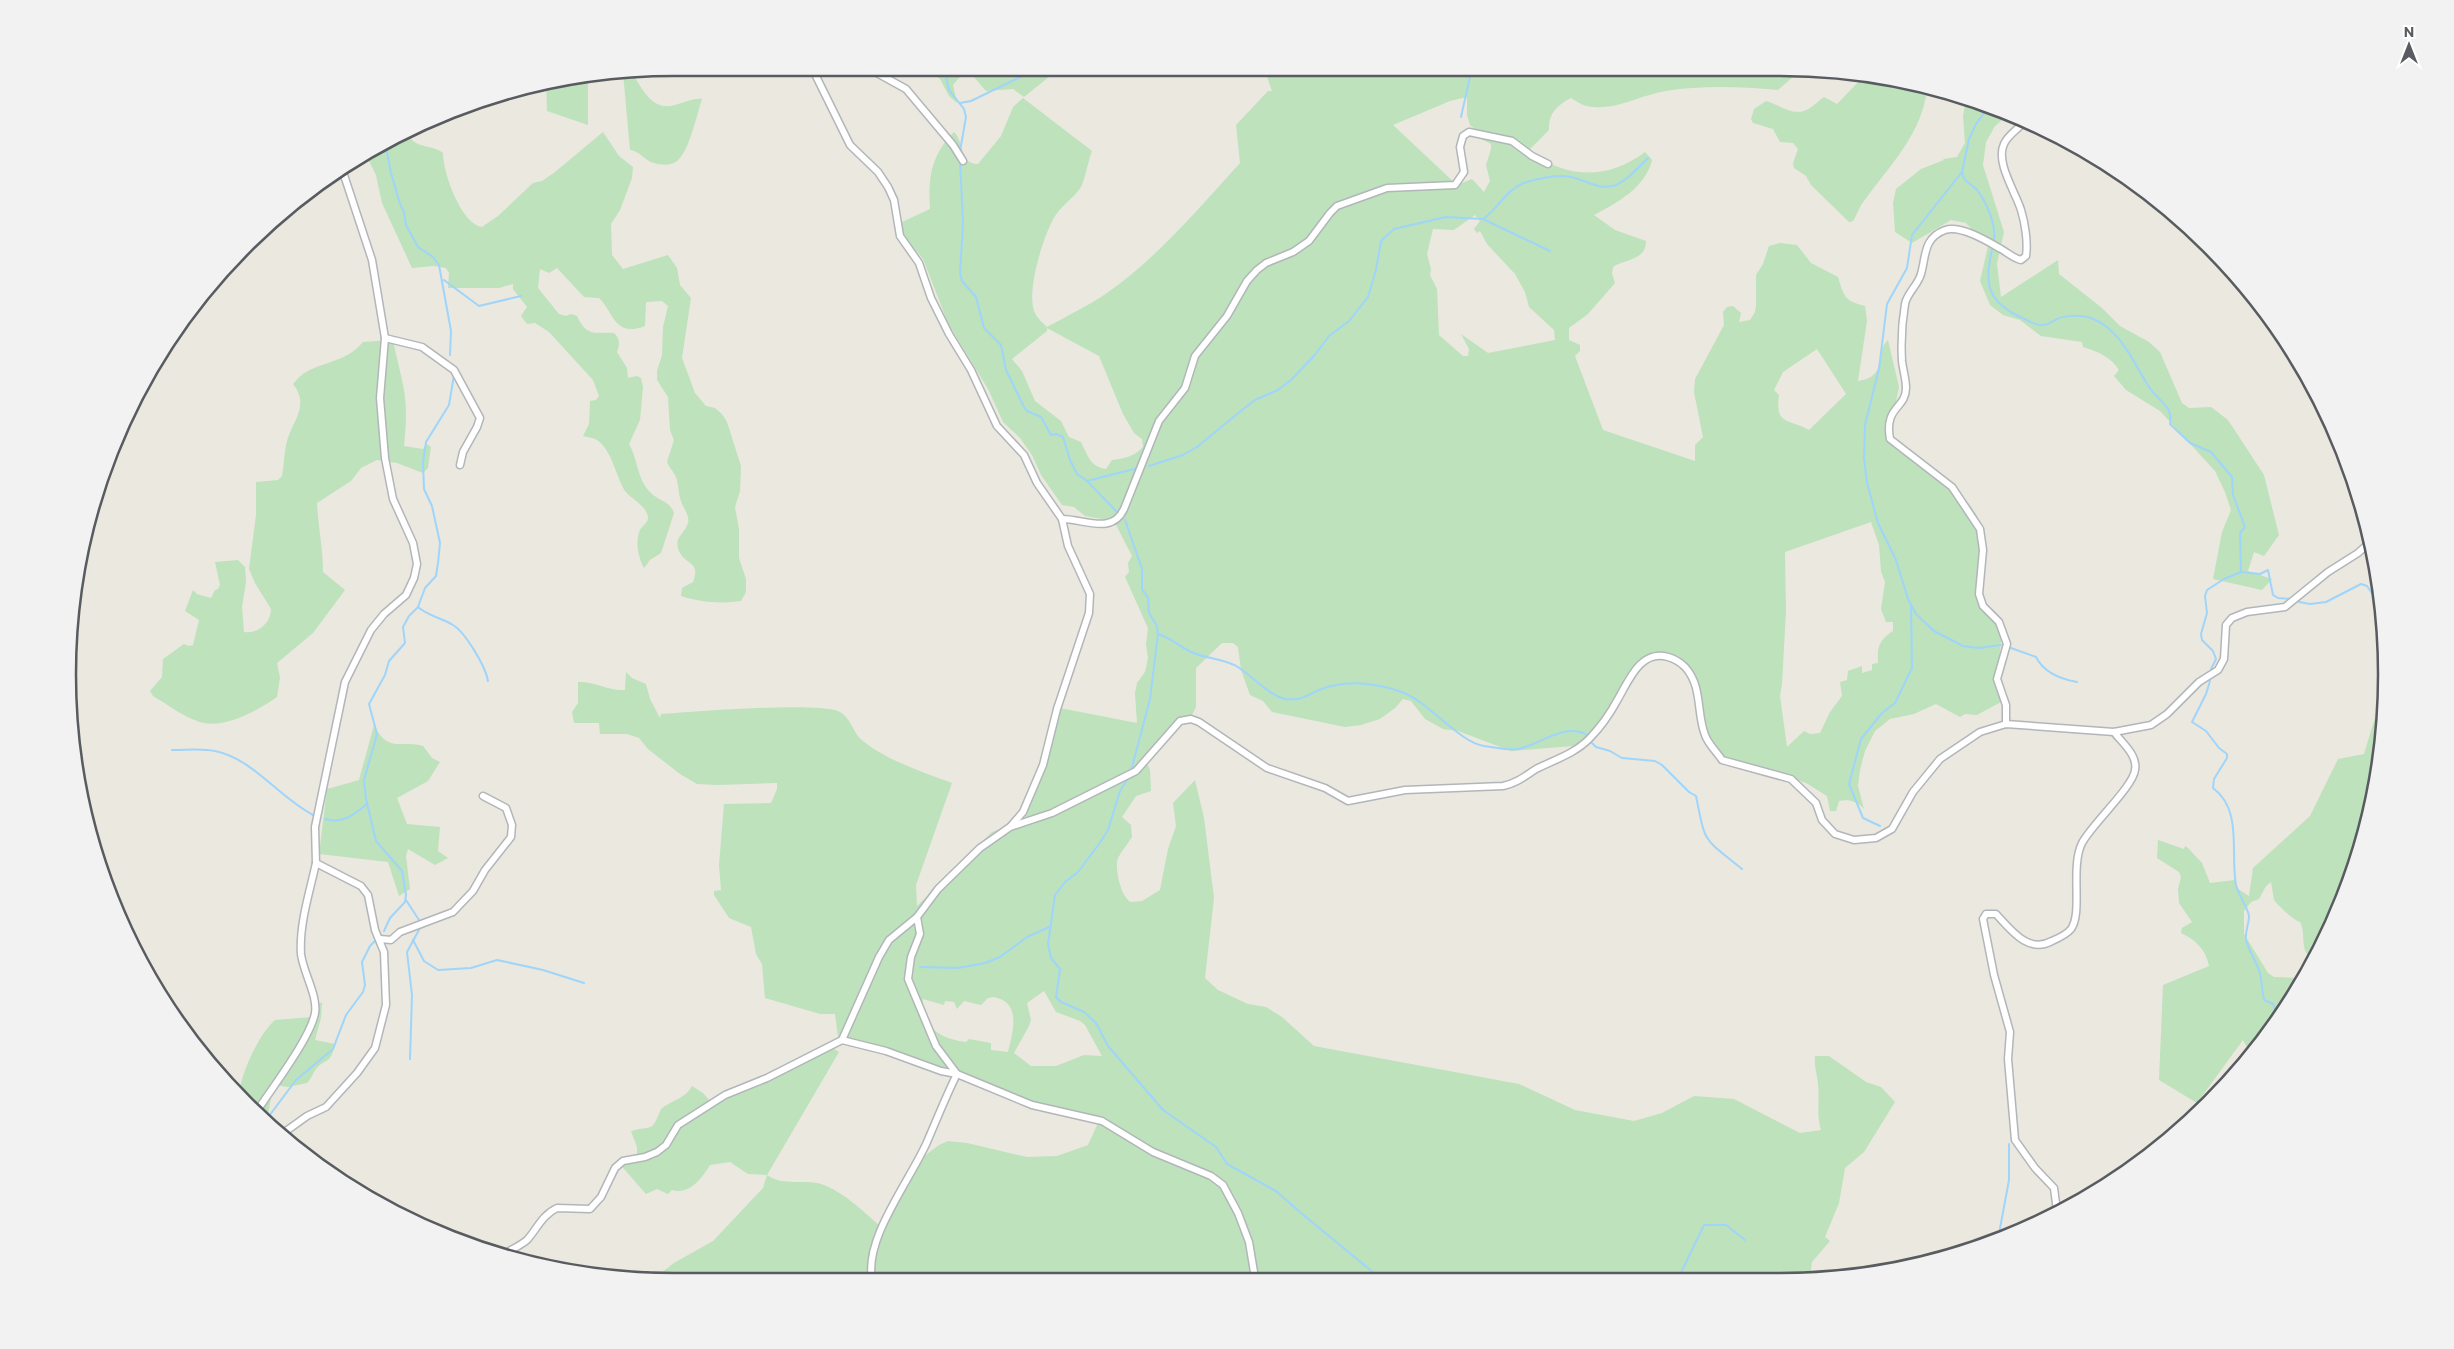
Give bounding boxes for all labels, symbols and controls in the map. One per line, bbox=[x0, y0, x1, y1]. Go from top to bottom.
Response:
north arrow bbox=[2384, 20, 2434, 70]
text: N bbox=[2404, 23, 2414, 40]

